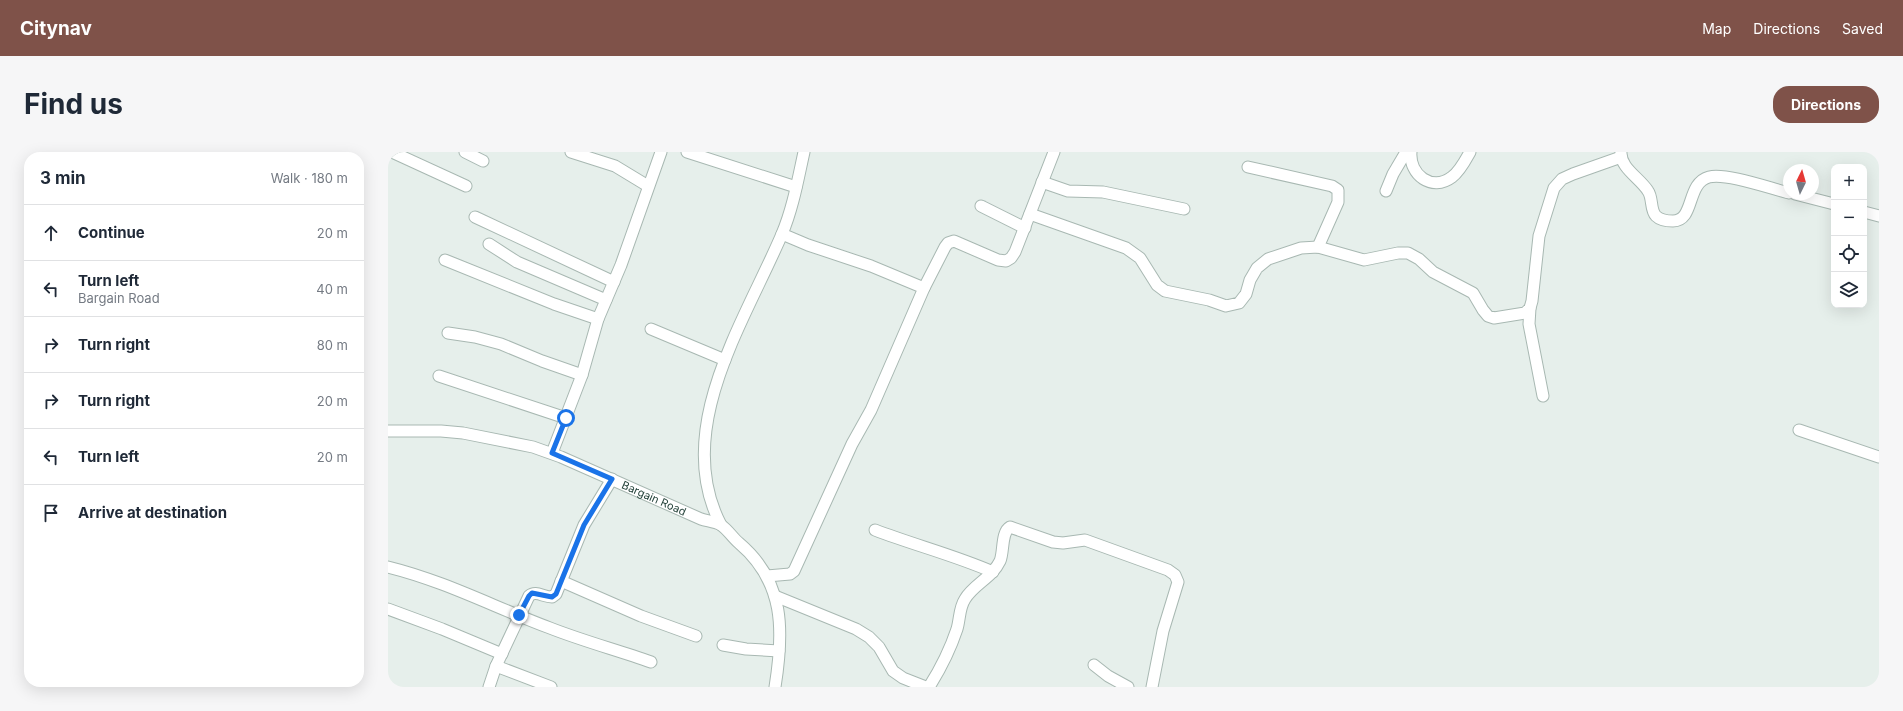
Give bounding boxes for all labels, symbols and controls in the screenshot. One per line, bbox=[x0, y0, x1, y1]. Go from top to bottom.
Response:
text: Citynav bbox=[20, 17, 92, 40]
text: Map bbox=[1702, 20, 1731, 37]
text: Directions bbox=[1753, 20, 1820, 37]
text: Saved bbox=[1842, 20, 1883, 37]
button: Directions bbox=[1773, 86, 1879, 123]
text: Find us bbox=[24, 87, 123, 121]
north arrow bbox=[1783, 164, 1819, 200]
map controls bbox=[1831, 164, 1867, 308]
button: + bbox=[1831, 164, 1867, 200]
text: 3 min bbox=[40, 168, 86, 188]
text: Walk · 180 m bbox=[271, 170, 348, 186]
button: − bbox=[1831, 200, 1867, 236]
icon: ahead bbox=[40, 222, 62, 244]
text: Continue bbox=[78, 223, 145, 242]
text: 20 m bbox=[317, 225, 348, 241]
button: locate bbox=[1831, 236, 1867, 272]
text: Turn left bbox=[78, 271, 139, 290]
button: layers bbox=[1831, 272, 1867, 308]
icon: left bbox=[40, 278, 62, 300]
text: 40 m bbox=[316, 281, 348, 297]
text: Bargain Road bbox=[78, 290, 160, 306]
icon: right bbox=[40, 334, 62, 356]
text: Turn right bbox=[78, 335, 150, 354]
text: 80 m bbox=[317, 337, 348, 353]
icon: right bbox=[40, 390, 62, 412]
text: Turn right bbox=[78, 391, 150, 410]
text: 20 m bbox=[317, 393, 348, 409]
route start bbox=[557, 409, 575, 427]
icon: left bbox=[40, 446, 62, 468]
text: Turn left bbox=[78, 447, 139, 466]
text: 20 m bbox=[317, 449, 348, 465]
street label: Bargain Road bbox=[620, 478, 689, 519]
icon: arrive bbox=[40, 502, 62, 524]
text: Arrive at destination bbox=[78, 503, 227, 522]
route end bbox=[510, 606, 528, 624]

